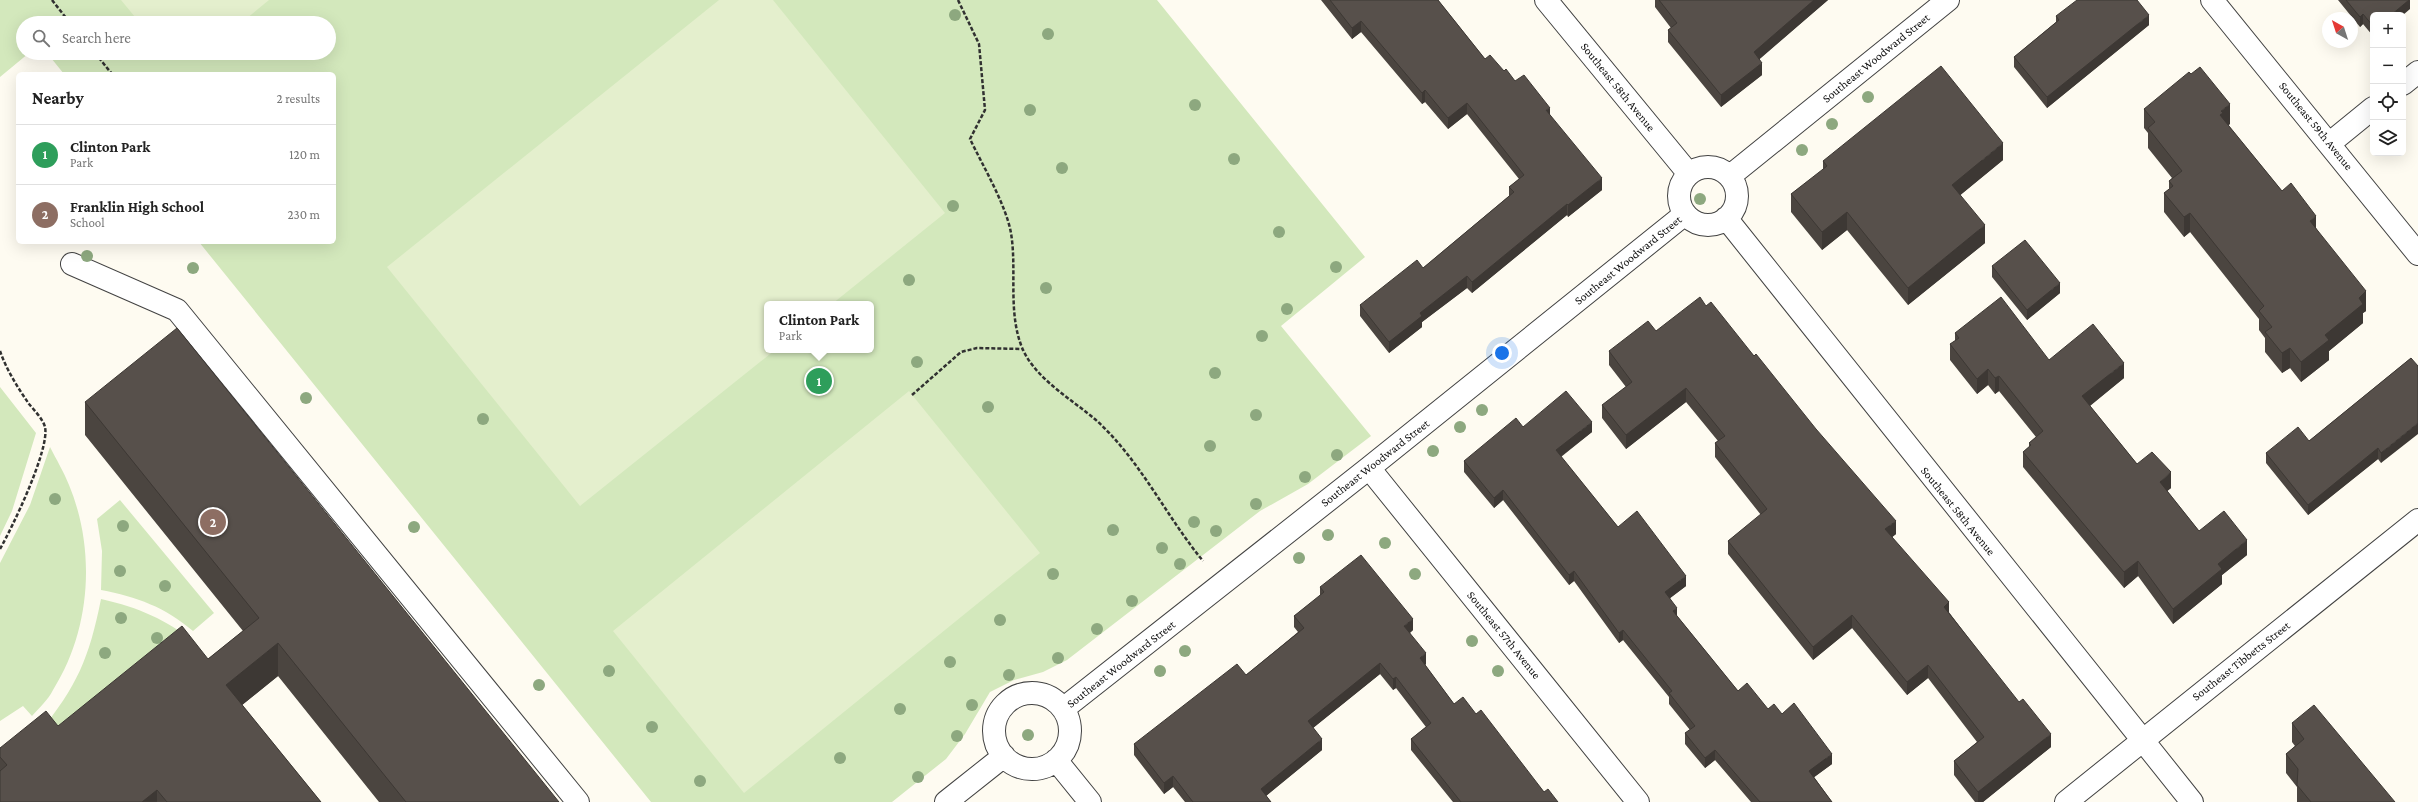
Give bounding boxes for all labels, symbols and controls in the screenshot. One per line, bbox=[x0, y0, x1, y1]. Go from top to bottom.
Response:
street label: Southeast Woodward Street bbox=[1820, 10, 1933, 106]
north arrow bbox=[2322, 12, 2358, 48]
map controls bbox=[2370, 12, 2406, 156]
button: + bbox=[2370, 12, 2406, 48]
search box bbox=[16, 16, 336, 60]
icon: search bbox=[30, 27, 52, 49]
text: Search here bbox=[62, 30, 131, 46]
street label: Southeast 58th Avenue bbox=[1578, 40, 1658, 134]
button: − bbox=[2370, 48, 2406, 84]
street label: Southeast 59th Avenue bbox=[2276, 79, 2356, 173]
button: locate bbox=[2370, 84, 2406, 120]
text: Nearby bbox=[32, 89, 84, 108]
text: 2 results bbox=[277, 91, 320, 106]
button: layers bbox=[2370, 120, 2406, 156]
text: Clinton Park bbox=[70, 139, 150, 155]
text: 1 bbox=[43, 147, 47, 162]
text: 120 m bbox=[289, 147, 320, 162]
text: Park bbox=[70, 155, 93, 170]
text: Franklin High School bbox=[70, 199, 204, 215]
text: 2 bbox=[42, 207, 48, 222]
text: 230 m bbox=[287, 207, 320, 222]
street label: Southeast Woodward Street bbox=[1572, 212, 1685, 308]
text: School bbox=[70, 215, 105, 230]
popup bbox=[764, 301, 874, 353]
text: Clinton Park bbox=[779, 312, 859, 328]
text: Park bbox=[779, 328, 802, 343]
your location bbox=[1492, 343, 1512, 363]
pin: 1 bbox=[806, 366, 832, 396]
street label: Southeast Woodward Street bbox=[1318, 416, 1433, 510]
street label: Southeast 58th Avenue bbox=[1918, 464, 1998, 558]
pin: 2 bbox=[200, 507, 226, 537]
street label: Southeast 57th Avenue bbox=[1464, 588, 1544, 682]
street label: Southeast Woodward Street bbox=[1064, 617, 1179, 711]
street label: Southeast Tibbetts Street bbox=[2189, 618, 2294, 704]

